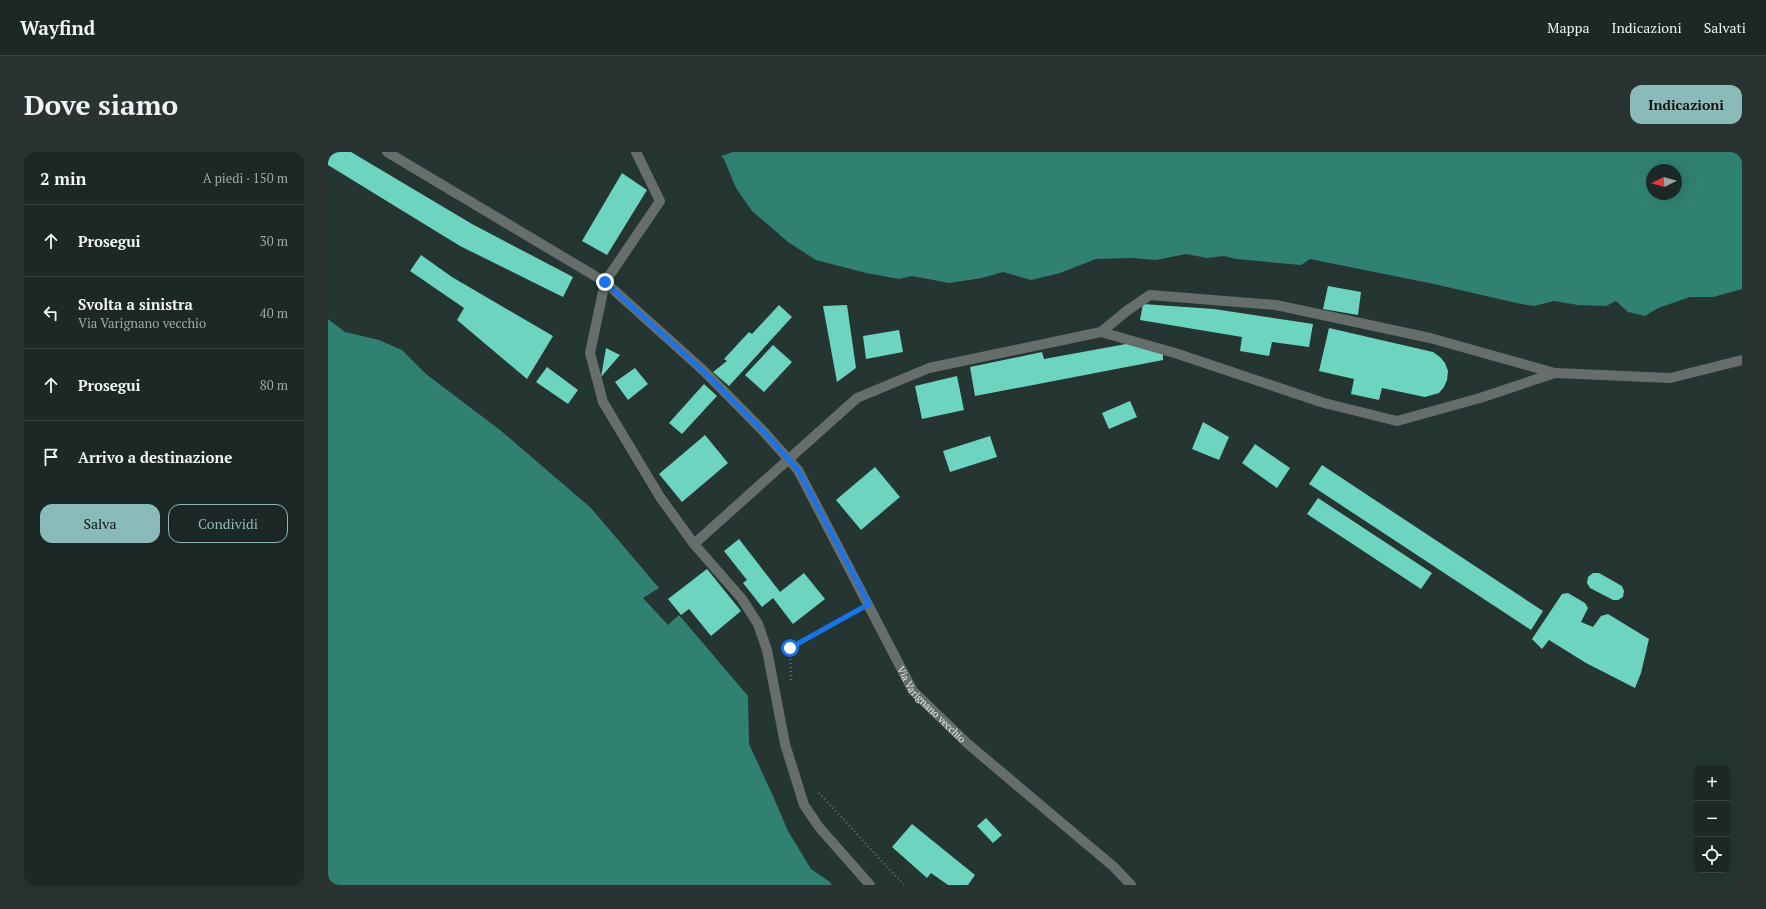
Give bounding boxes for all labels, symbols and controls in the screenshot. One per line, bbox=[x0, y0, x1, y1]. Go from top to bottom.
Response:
text: Wayfind bbox=[20, 15, 95, 40]
text: Mappa bbox=[1547, 18, 1589, 37]
text: Indicazioni bbox=[1611, 18, 1682, 37]
text: Salvati bbox=[1704, 18, 1746, 37]
button: Indicazioni bbox=[1630, 85, 1742, 124]
text: Dove siamo bbox=[24, 86, 178, 123]
north arrow bbox=[1646, 164, 1682, 200]
text: 2 min bbox=[40, 167, 87, 190]
text: A piedi · 150 m bbox=[203, 169, 288, 187]
icon: ahead bbox=[40, 230, 62, 252]
text: Prosegui bbox=[78, 231, 141, 251]
text: 30 m bbox=[260, 232, 288, 250]
route end bbox=[596, 273, 614, 291]
text: Svolta a sinistra bbox=[78, 294, 193, 314]
icon: left bbox=[40, 302, 62, 324]
text: 40 m bbox=[260, 304, 288, 322]
text: Via Varignano vecchio bbox=[78, 314, 206, 332]
icon: ahead bbox=[40, 374, 62, 396]
text: Prosegui bbox=[78, 375, 141, 395]
text: 80 m bbox=[260, 376, 288, 394]
icon: arrive bbox=[40, 446, 62, 468]
text: Arrivo a destinazione bbox=[78, 447, 232, 467]
button: Salva bbox=[40, 504, 160, 543]
button: Condividi bbox=[168, 504, 288, 543]
route start bbox=[781, 639, 799, 657]
street label: Via Varignano vecchio bbox=[895, 664, 969, 745]
map controls bbox=[1694, 765, 1730, 873]
button: + bbox=[1694, 765, 1730, 801]
button: − bbox=[1694, 801, 1730, 837]
button: locate bbox=[1694, 837, 1730, 873]

